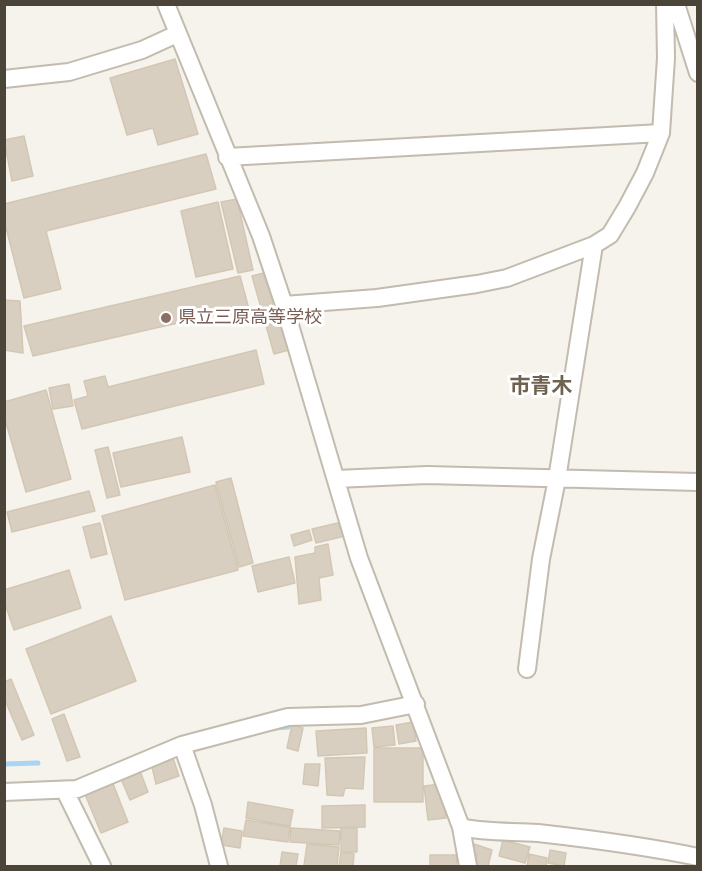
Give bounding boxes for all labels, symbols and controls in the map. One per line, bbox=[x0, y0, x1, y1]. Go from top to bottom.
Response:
place label: 県立三原高等学校 bbox=[178, 307, 322, 329]
marker: 県立三原高等学校 bbox=[159, 311, 173, 325]
district label: 市青木 bbox=[510, 375, 572, 401]

